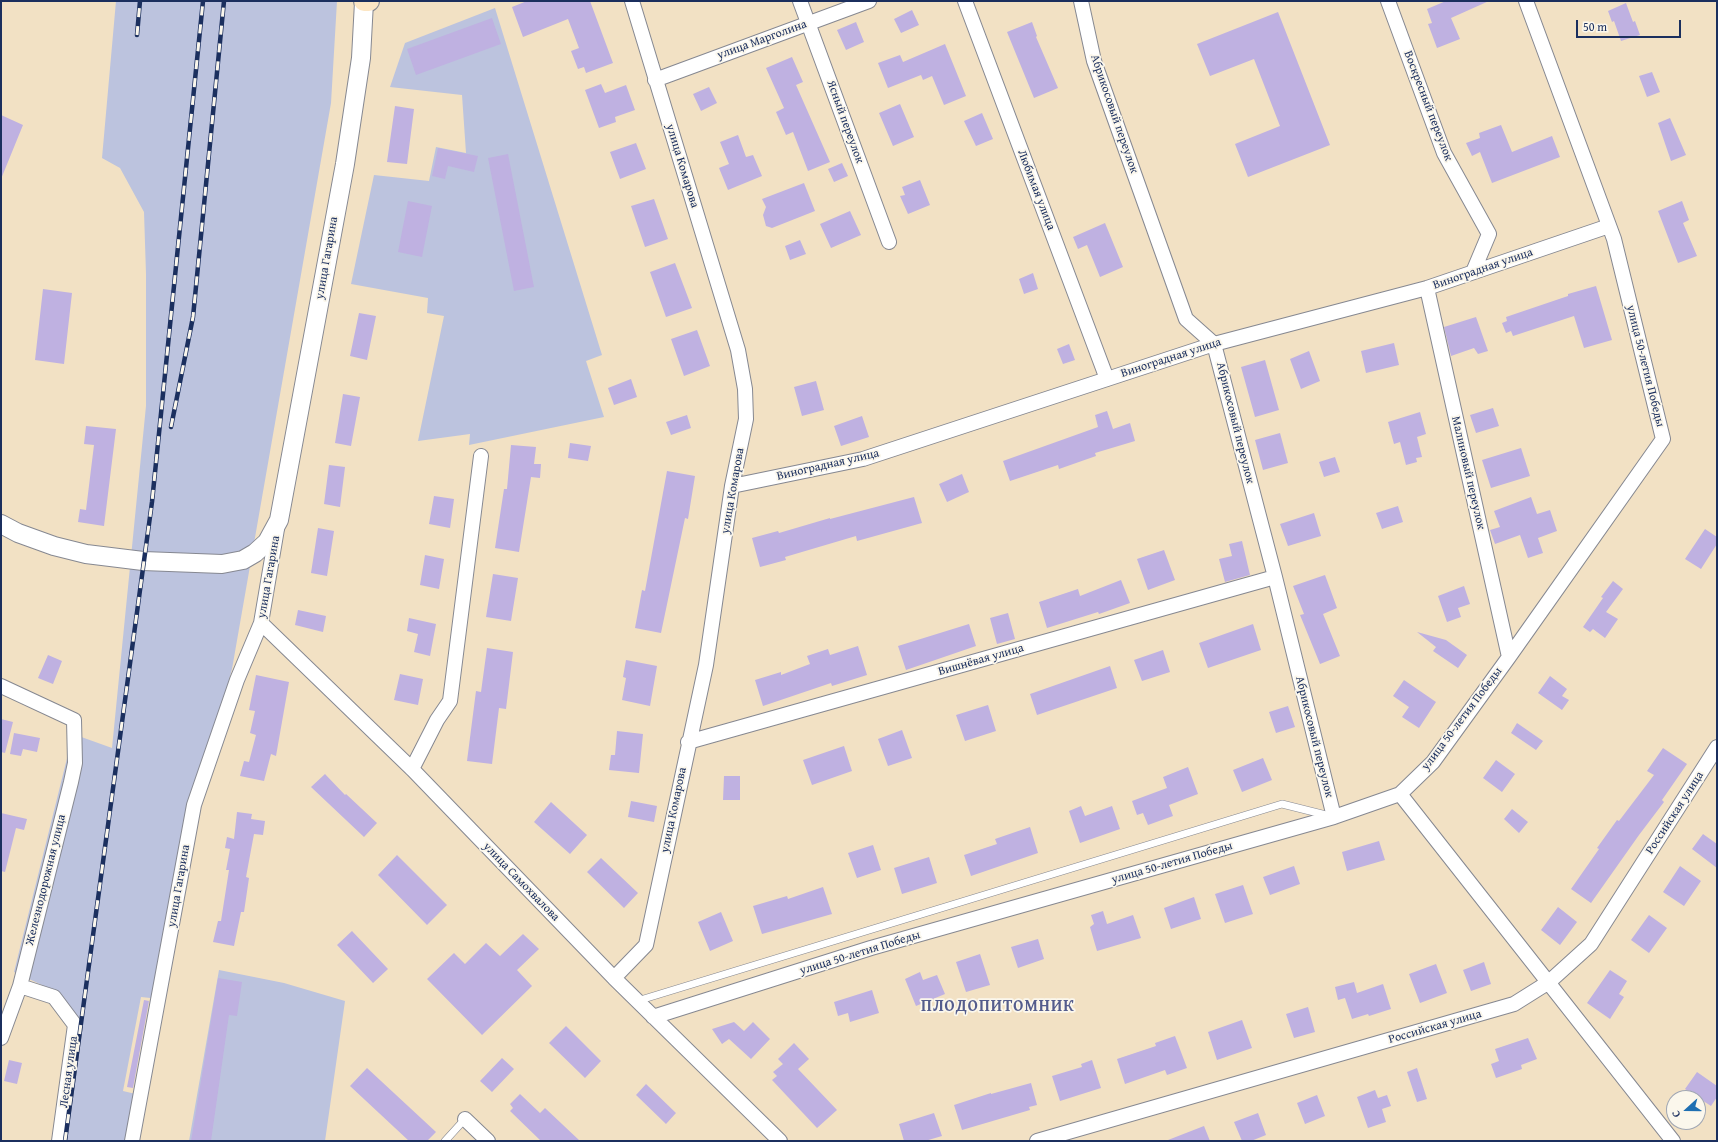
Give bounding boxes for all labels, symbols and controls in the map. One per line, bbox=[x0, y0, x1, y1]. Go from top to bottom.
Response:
scale bar bbox=[1578, 12, 1683, 38]
street label: улица Марголина bbox=[715, 17, 809, 63]
text: 50 m bbox=[1583, 18, 1607, 35]
street label: Воскресный переулок bbox=[1400, 49, 1456, 163]
street label: Абрикосовый переулок bbox=[1087, 53, 1141, 175]
street label: Ясный переулок bbox=[823, 79, 867, 165]
street label: улица Комарова bbox=[662, 122, 702, 210]
street label: Любимая улица bbox=[1014, 148, 1058, 232]
street label: улица Гагарина bbox=[313, 216, 341, 300]
street label: Виноградная улица bbox=[1431, 245, 1535, 293]
street label: улица 50-летия Победы bbox=[1623, 304, 1667, 428]
street label: Виноградная улица bbox=[1119, 335, 1223, 381]
street label: Абрикосовый переулок bbox=[1213, 361, 1257, 485]
street label: Малиновый переулок bbox=[1448, 415, 1488, 531]
street label: Виноградная улица bbox=[775, 446, 881, 484]
street label: улица Комарова bbox=[718, 447, 748, 535]
street label: улица Гагарина bbox=[255, 535, 283, 619]
street label: Вишнёвая улица bbox=[937, 641, 1025, 679]
street label: улица 50-летия Победы bbox=[1419, 665, 1505, 773]
street label: Абрикосовый переулок bbox=[1292, 675, 1336, 799]
street label: улица Комарова bbox=[658, 766, 690, 854]
street label: Российская улица bbox=[1643, 769, 1707, 857]
street label: Железнодорожная улица bbox=[23, 813, 69, 947]
street label: улица 50-летия Победы bbox=[1110, 839, 1234, 887]
street label: улица Самохвалова bbox=[480, 840, 562, 924]
street label: улица Гагарина bbox=[165, 844, 193, 928]
street label: улица 50-летия Победы bbox=[798, 928, 922, 978]
district label: ПЛОДОПИТОМНИК bbox=[921, 997, 1075, 1017]
street label: Российская улица bbox=[1387, 1007, 1483, 1047]
street label: Лесная улица bbox=[57, 1035, 81, 1109]
north arrow bbox=[1666, 1090, 1706, 1130]
text: С bbox=[1667, 1108, 1684, 1120]

